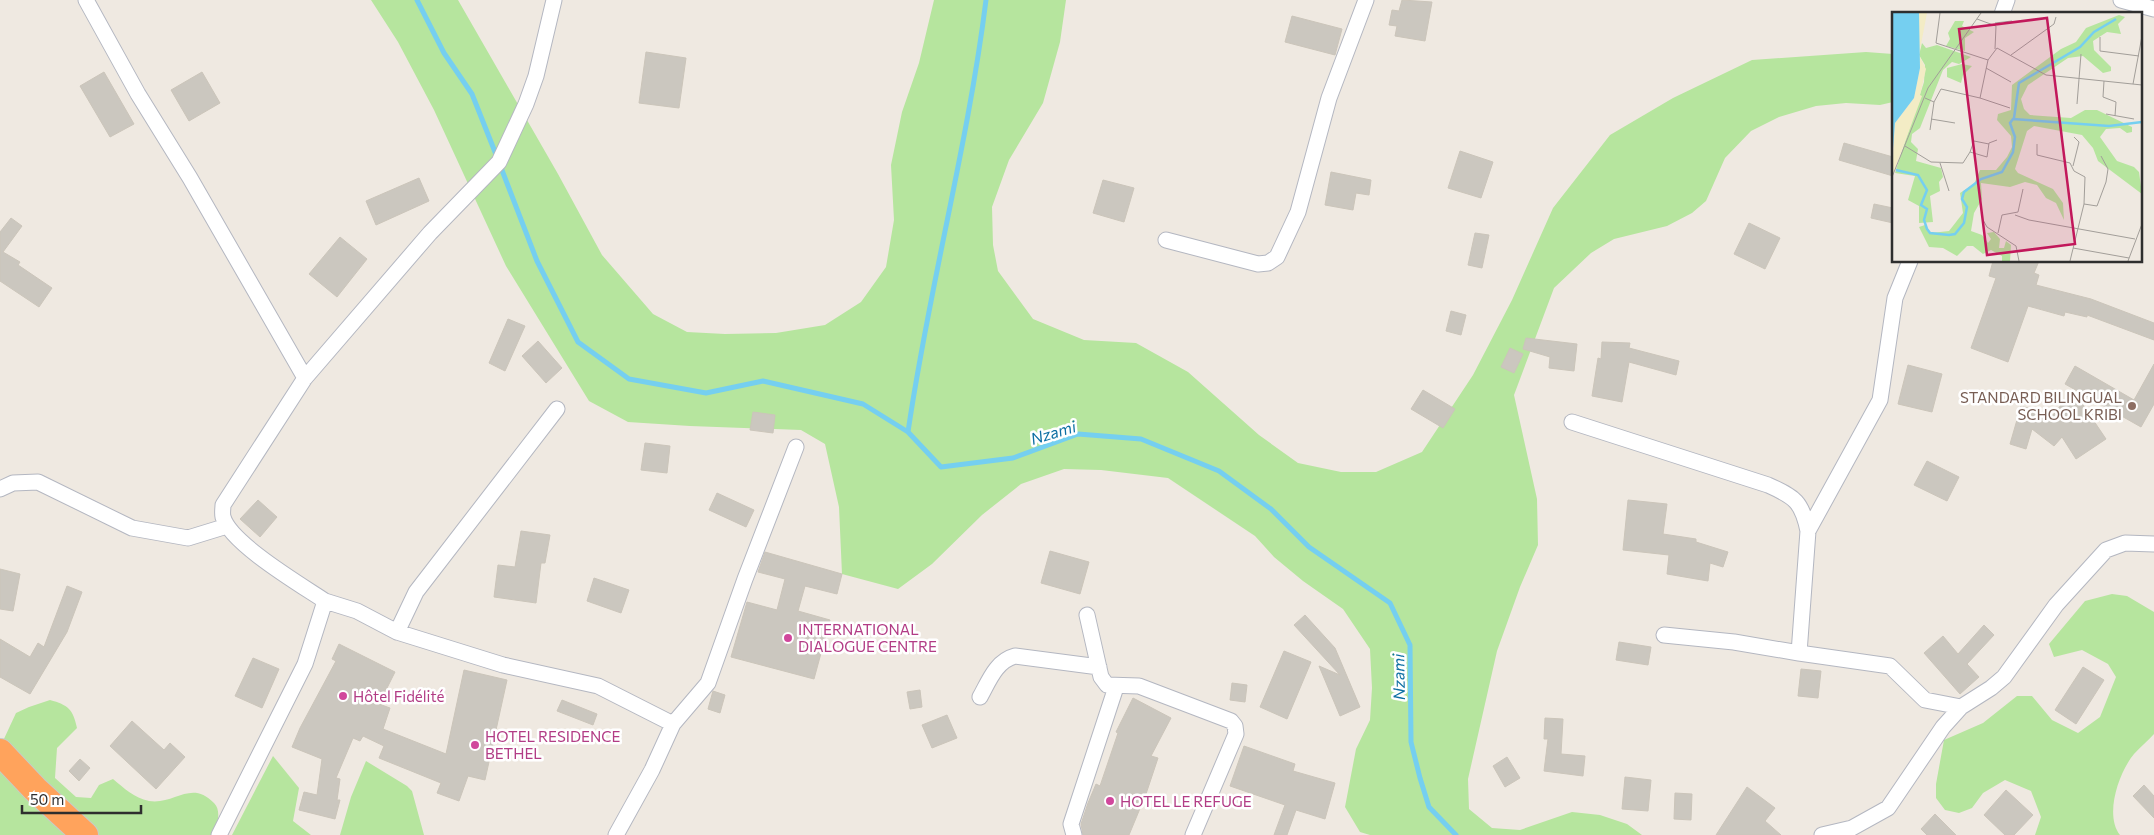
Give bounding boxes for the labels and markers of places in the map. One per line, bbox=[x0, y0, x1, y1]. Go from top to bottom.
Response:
place label: STANDARD BILINGUAL SCHOOL KRIBI bbox=[1960, 388, 2122, 423]
marker: STANDARD BILINGUAL SCHOOL KRIBI bbox=[2126, 400, 2138, 412]
place label: INTERNATIONAL DIALOGUE CENTRE bbox=[798, 620, 937, 655]
marker: INTERNATIONAL DIALOGUE CENTRE bbox=[782, 632, 794, 644]
place label: Hôtel Fidélité bbox=[353, 687, 444, 705]
marker: Hôtel Fidélité bbox=[337, 690, 349, 702]
place label: HOTEL RESIDENCE BETHEL bbox=[485, 727, 620, 762]
marker: HOTEL RESIDENCE BETHEL bbox=[469, 739, 481, 751]
place label: HOTEL LE REFUGE bbox=[1120, 792, 1252, 810]
marker: HOTEL LE REFUGE bbox=[1104, 795, 1116, 807]

